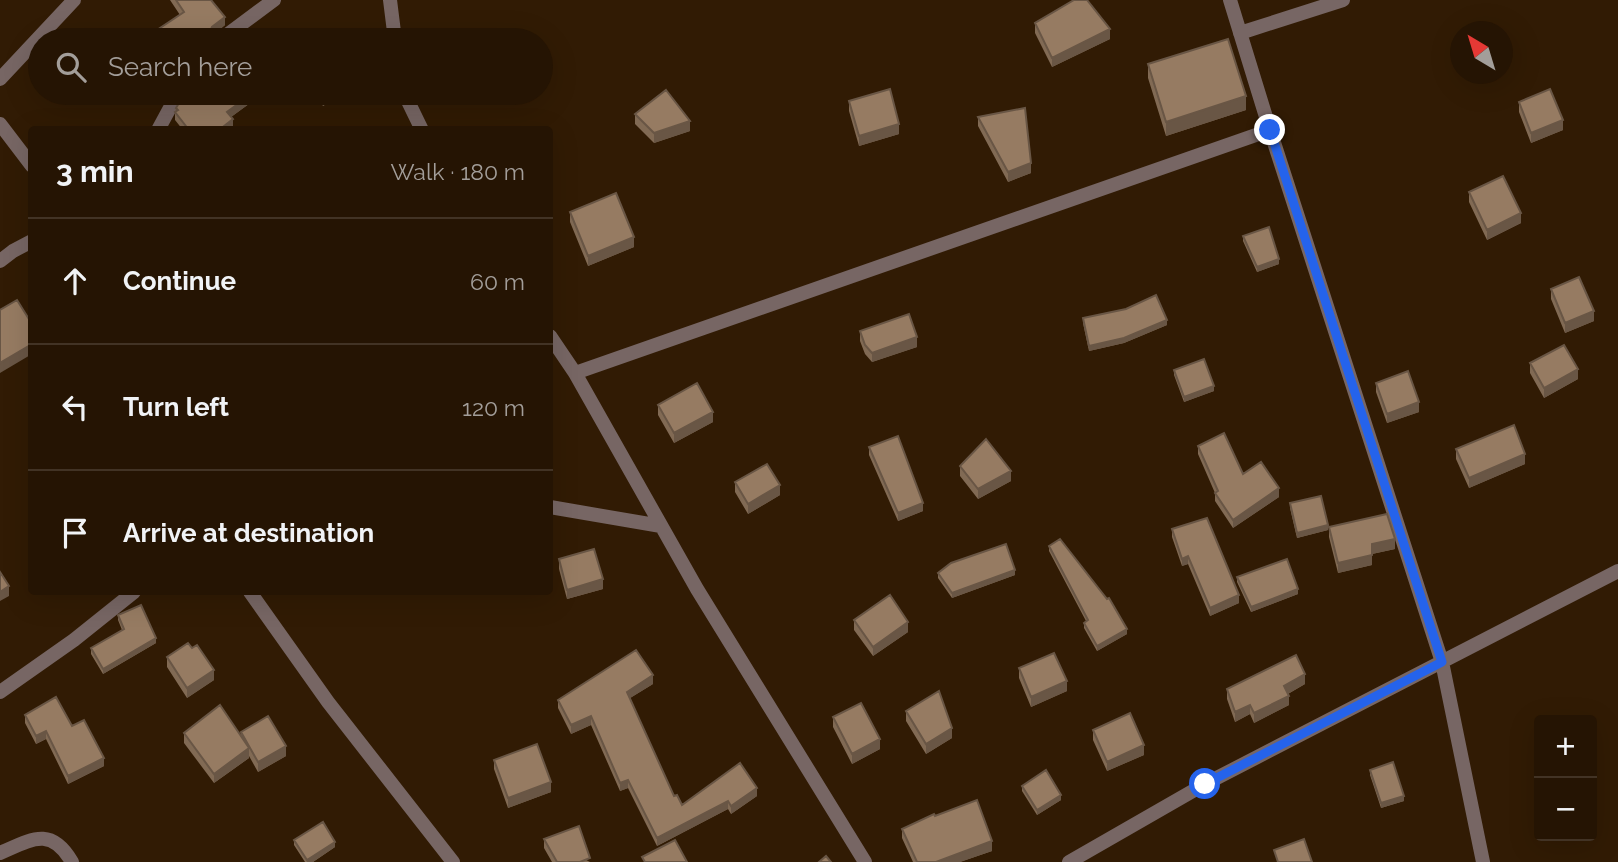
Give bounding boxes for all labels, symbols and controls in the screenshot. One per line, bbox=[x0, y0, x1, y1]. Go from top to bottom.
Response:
north arrow bbox=[1450, 21, 1513, 84]
search box bbox=[28, 28, 553, 105]
icon: search bbox=[52, 48, 90, 86]
text: Search here bbox=[108, 52, 252, 82]
route end bbox=[1254, 114, 1285, 145]
text: 3 min bbox=[56, 154, 134, 189]
text: Walk · 180 m bbox=[391, 158, 525, 185]
icon: ahead bbox=[56, 262, 94, 300]
text: Continue bbox=[123, 266, 236, 296]
text: 60 m bbox=[470, 268, 525, 295]
icon: left bbox=[56, 388, 94, 426]
text: Turn left bbox=[123, 392, 229, 422]
text: 120 m bbox=[462, 394, 525, 421]
icon: arrive bbox=[56, 514, 94, 552]
text: Arrive at destination bbox=[123, 518, 374, 548]
map controls bbox=[1534, 715, 1597, 841]
button: + bbox=[1534, 715, 1597, 778]
route start bbox=[1189, 768, 1220, 799]
button: − bbox=[1534, 778, 1597, 841]

